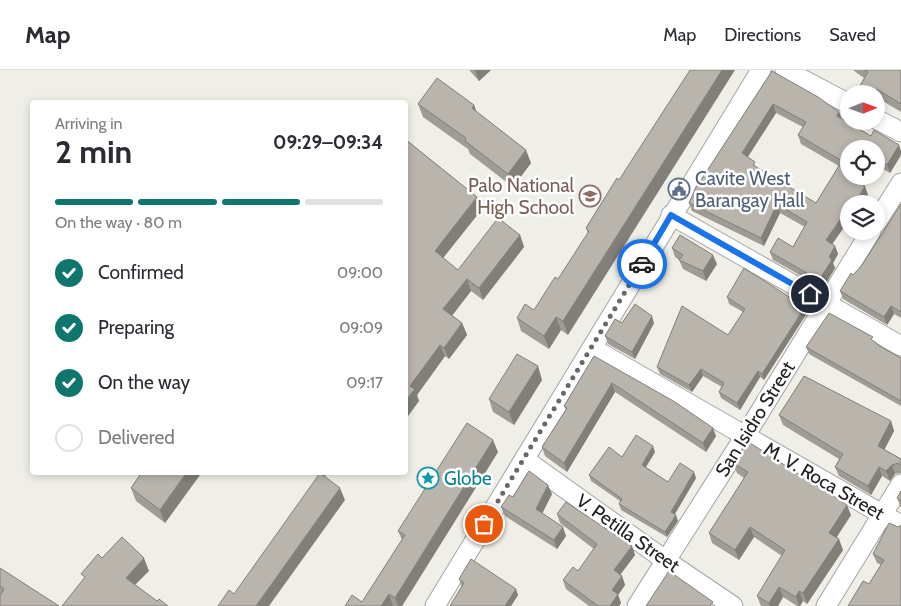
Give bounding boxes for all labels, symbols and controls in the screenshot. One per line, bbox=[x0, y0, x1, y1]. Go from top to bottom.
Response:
text: Map bbox=[25, 20, 71, 49]
text: Map bbox=[663, 24, 696, 46]
text: Directions bbox=[724, 24, 801, 46]
text: Saved bbox=[829, 24, 876, 46]
north arrow bbox=[840, 85, 885, 130]
map controls bbox=[840, 85, 885, 240]
text: Arriving in bbox=[55, 114, 122, 133]
text: 09:29–09:34 bbox=[273, 131, 383, 154]
text: 2 min bbox=[55, 132, 132, 171]
button: locate bbox=[840, 140, 885, 185]
place label: Cavite West Barangay Hall bbox=[695, 167, 805, 212]
place label: Palo National High School bbox=[468, 174, 575, 219]
public building icon: Cavite West Barangay Hall bbox=[667, 177, 691, 201]
school or university icon: Palo National High School bbox=[578, 184, 602, 208]
button: layers bbox=[840, 195, 885, 240]
text: On the way · 80 m bbox=[55, 213, 182, 232]
courier bbox=[617, 239, 667, 289]
icon: car bbox=[628, 250, 656, 278]
icon: check bbox=[55, 259, 83, 287]
text: Confirmed bbox=[98, 261, 184, 284]
text: 09:00 bbox=[337, 263, 383, 282]
pin bbox=[789, 273, 831, 315]
icon: home bbox=[796, 280, 824, 308]
icon: check bbox=[55, 314, 83, 342]
text: Preparing bbox=[98, 316, 174, 339]
text: 09:09 bbox=[339, 318, 383, 337]
street label: San Isidro Street bbox=[710, 357, 800, 481]
icon: check bbox=[55, 369, 83, 397]
text: On the way bbox=[98, 371, 190, 394]
text: 09:17 bbox=[346, 373, 383, 392]
text: Delivered bbox=[98, 426, 175, 449]
street label: M. V. Roca Street bbox=[760, 437, 889, 525]
place icon: Globe bbox=[416, 466, 440, 490]
place label: Globe bbox=[444, 467, 492, 490]
street label: V. Petilla Street bbox=[572, 489, 685, 577]
pin bbox=[463, 503, 505, 545]
icon: bag bbox=[470, 510, 498, 538]

